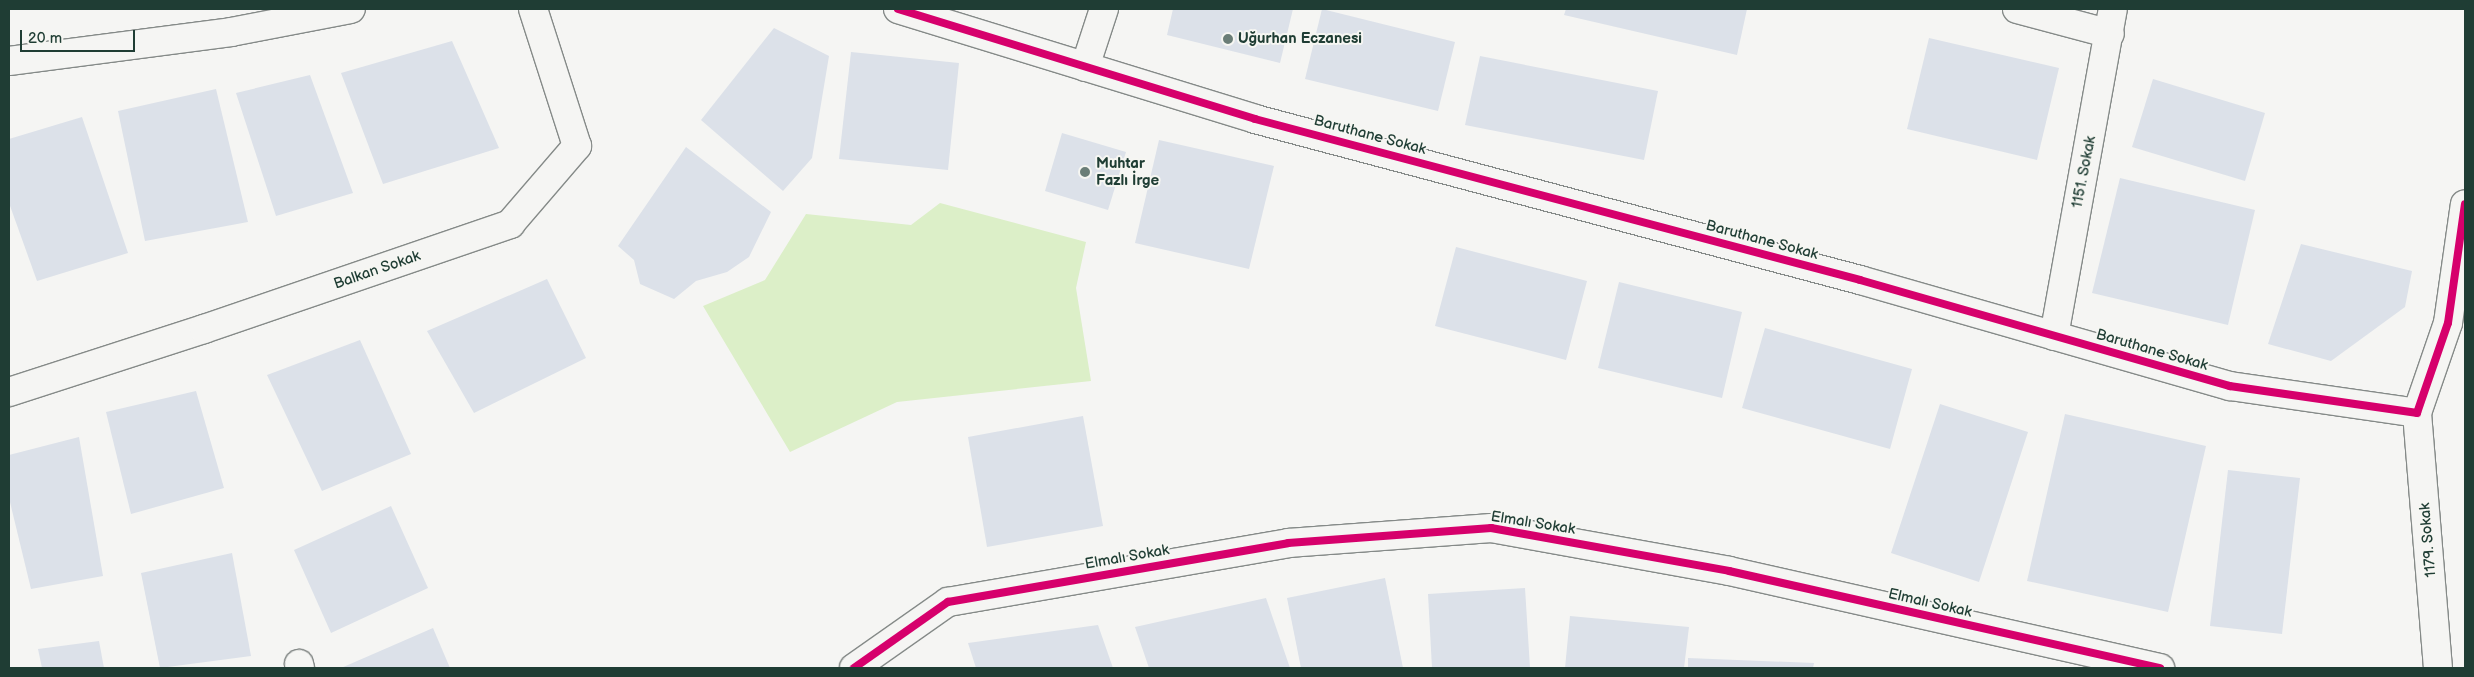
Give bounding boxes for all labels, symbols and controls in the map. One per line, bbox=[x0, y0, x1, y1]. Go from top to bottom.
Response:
scale bar bbox=[22, 20, 138, 52]
text: 20 m bbox=[28, 29, 62, 48]
place label: Uğurhan Eczanesi bbox=[1238, 30, 1362, 48]
marker: Uğurhan Eczanesi bbox=[1222, 33, 1234, 45]
street label: Baruthane Sokak bbox=[1312, 111, 1428, 159]
street label: 1151. Sokak bbox=[2068, 134, 2100, 210]
place label: Muhtar Fazlı İrge bbox=[1096, 154, 1159, 189]
marker: Muhtar Fazlı İrge bbox=[1078, 165, 1092, 179]
street label: Baruthane Sokak bbox=[1704, 216, 1820, 264]
street label: Balkan Sokak bbox=[331, 247, 423, 293]
street label: Baruthane Sokak bbox=[2094, 325, 2210, 375]
street label: 1179. Sokak bbox=[2416, 502, 2440, 578]
street label: Elmalı Sokak bbox=[1489, 507, 1577, 539]
street label: Elmalı Sokak bbox=[1083, 541, 1171, 573]
street label: Elmalı Sokak bbox=[1886, 585, 1974, 621]

